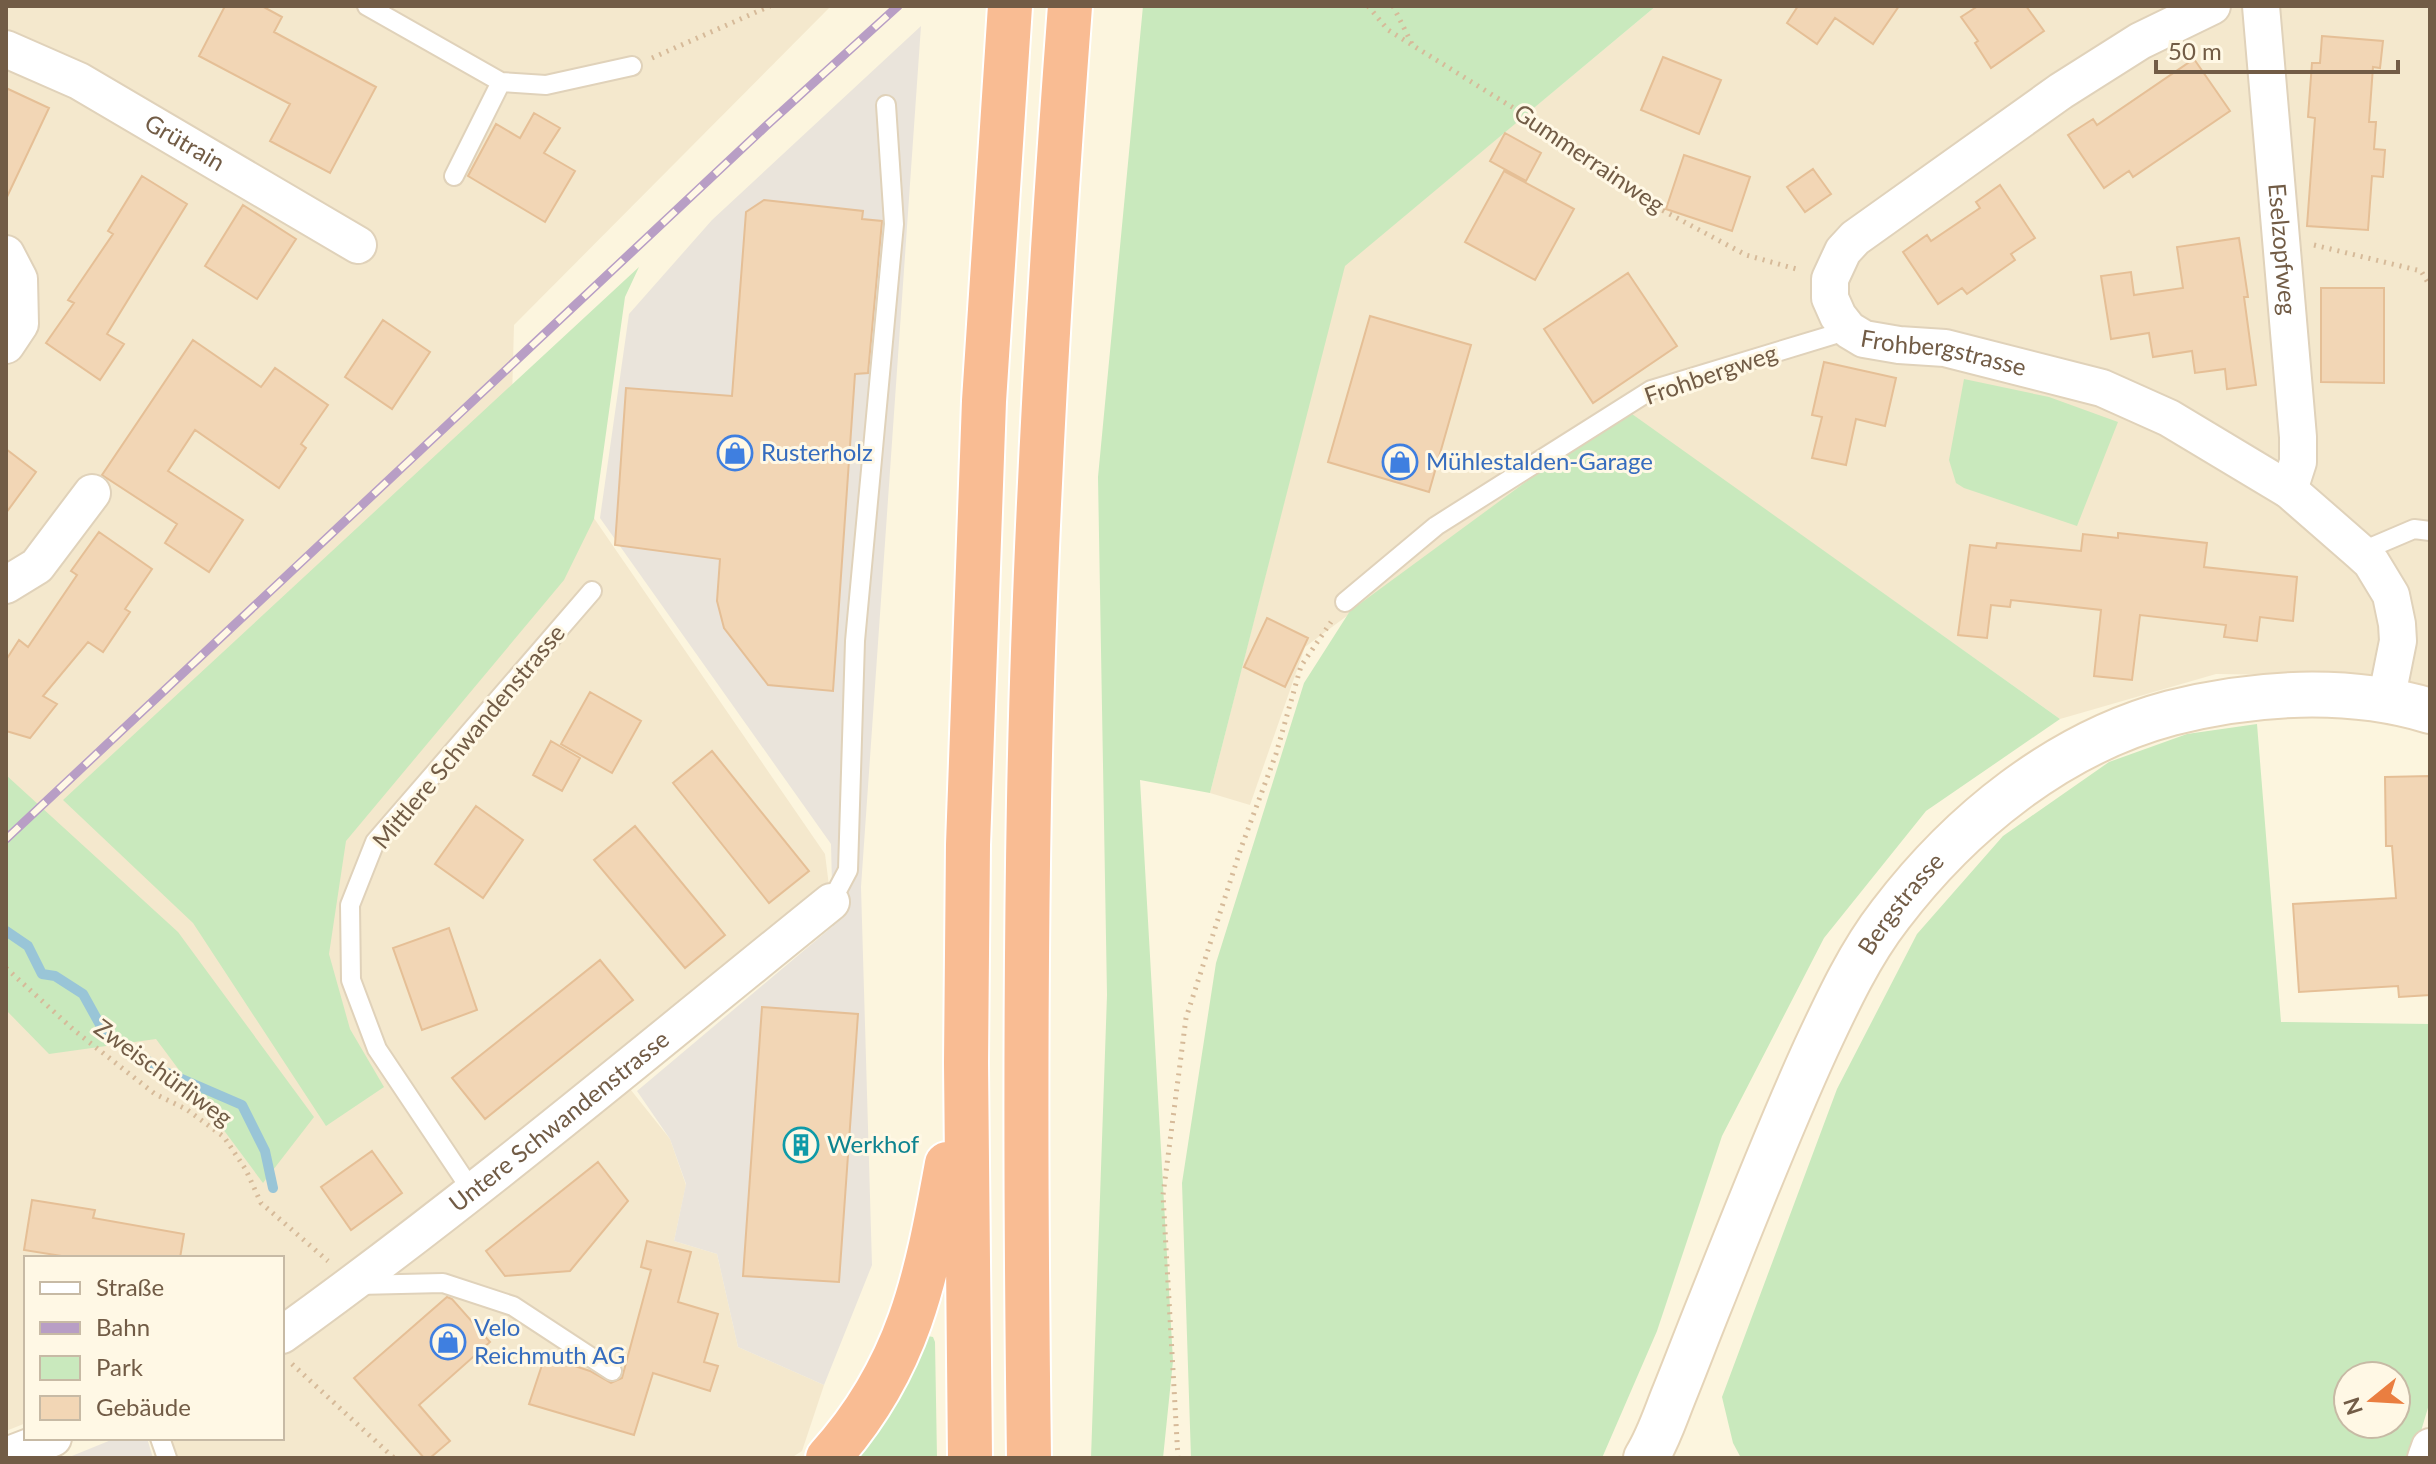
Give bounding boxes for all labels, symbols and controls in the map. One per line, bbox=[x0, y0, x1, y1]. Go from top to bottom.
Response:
scale bar bbox=[2156, 24, 2398, 74]
text: 50 m bbox=[2168, 36, 2222, 65]
street label: Gummerrainweg bbox=[1509, 97, 1670, 219]
street label: Grütrain bbox=[140, 107, 230, 176]
street label: Eselzopfweg bbox=[2263, 182, 2303, 316]
street label: Frohbergstrasse bbox=[1859, 323, 2030, 381]
street label: Frohbergweg bbox=[1640, 337, 1781, 410]
shop icon: Rusterholz bbox=[716, 434, 754, 472]
place label: Rusterholz bbox=[761, 437, 873, 466]
shop icon: Mühlestalden-Garage bbox=[1381, 443, 1419, 481]
place label: Mühlestalden-Garage bbox=[1426, 446, 1653, 475]
street label: Mittlere Schwandenstrasse bbox=[366, 618, 570, 854]
street label: Bergstrasse bbox=[1851, 846, 1949, 959]
street label: Zweischürliweg bbox=[89, 1012, 239, 1132]
street label: Untere Schwandenstrasse bbox=[443, 1024, 674, 1217]
building icon: Werkhof bbox=[782, 1126, 820, 1164]
place label: Werkhof bbox=[827, 1129, 920, 1158]
legend bbox=[24, 1256, 284, 1440]
text: Straße bbox=[96, 1272, 164, 1301]
text: Bahn bbox=[96, 1312, 150, 1341]
place label: Velo Reichmuth AG bbox=[474, 1312, 625, 1369]
shop icon: Velo Reichmuth AG bbox=[429, 1323, 467, 1361]
text: Park bbox=[96, 1352, 144, 1381]
north arrow bbox=[2332, 1360, 2412, 1440]
text: Gebäude bbox=[96, 1392, 191, 1421]
text: N bbox=[2337, 1394, 2368, 1419]

